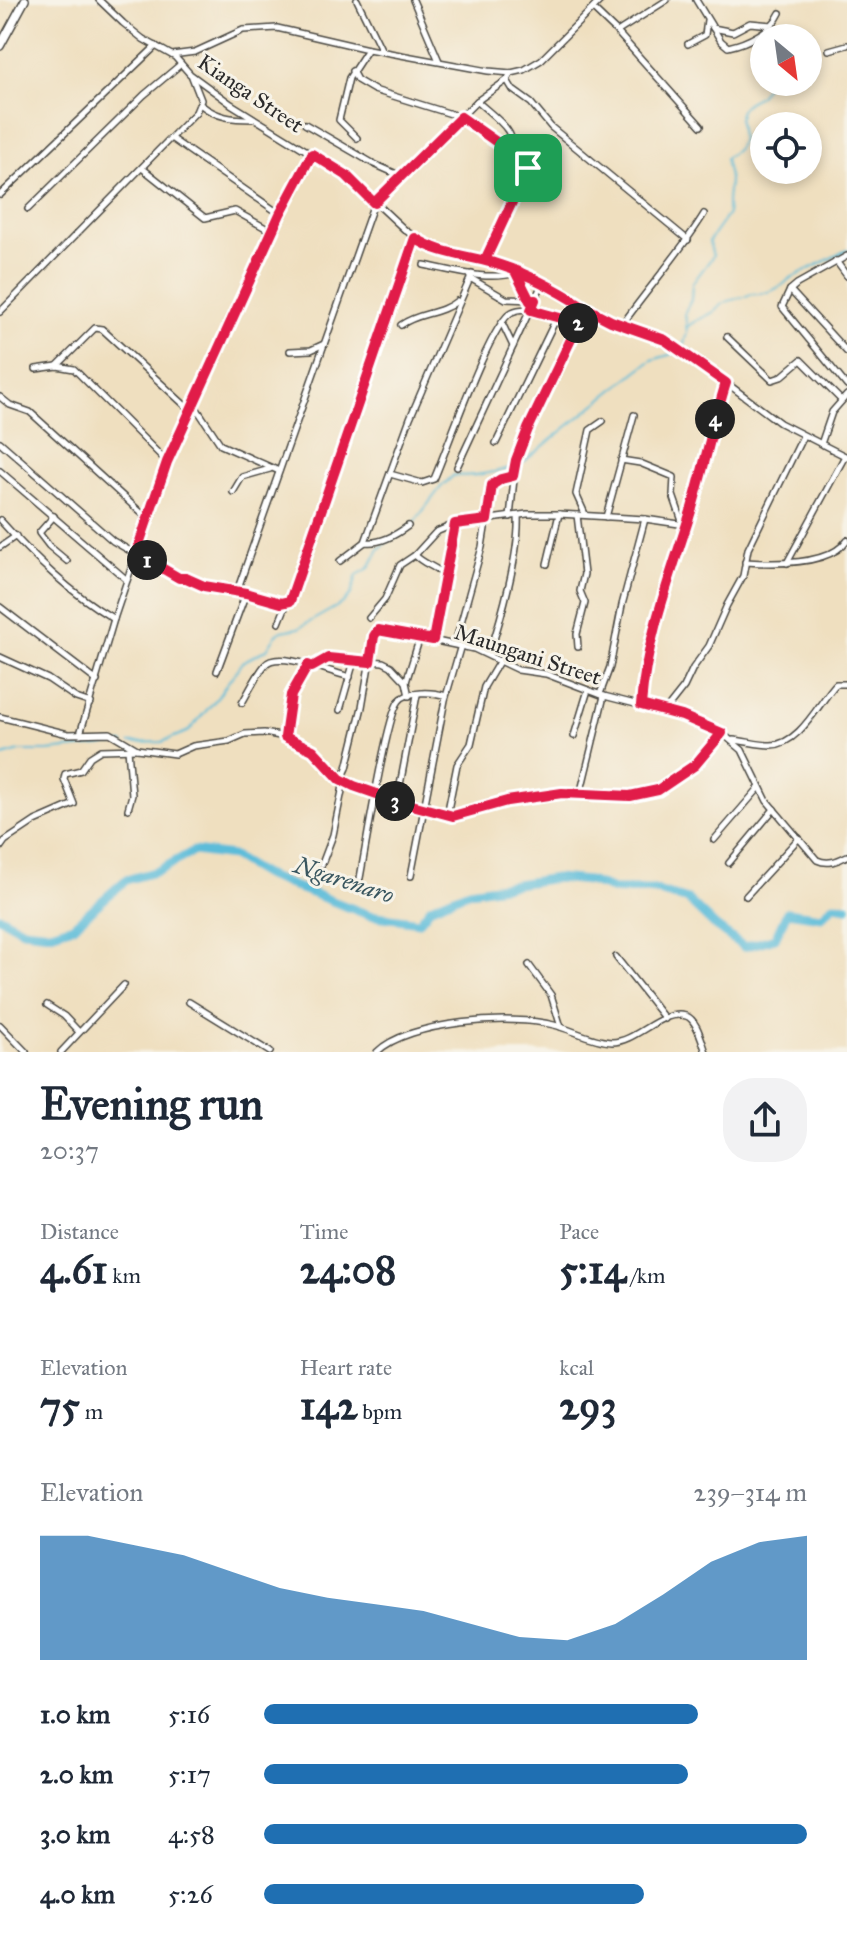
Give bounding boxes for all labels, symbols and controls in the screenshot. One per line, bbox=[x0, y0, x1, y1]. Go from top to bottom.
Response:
north arrow bbox=[750, 24, 822, 96]
map controls bbox=[750, 24, 822, 184]
street label: Kianga Street bbox=[193, 48, 309, 139]
button: locate bbox=[750, 112, 822, 184]
pin bbox=[494, 134, 562, 202]
icon: arrive bbox=[506, 146, 550, 190]
pin: 2 bbox=[558, 303, 598, 343]
text: 2 bbox=[573, 309, 583, 336]
pin: 4 bbox=[695, 399, 735, 439]
text: 4 bbox=[709, 405, 721, 432]
pin: 1 bbox=[127, 540, 167, 580]
text: 1 bbox=[143, 546, 151, 573]
street label: Maungani Street bbox=[451, 618, 605, 691]
pin: 3 bbox=[375, 781, 415, 821]
text: 3 bbox=[391, 787, 399, 814]
water label: Ngarenaro bbox=[288, 849, 398, 910]
text: Evening run bbox=[40, 1077, 263, 1131]
button: share bbox=[723, 1078, 807, 1162]
text: 20:37 bbox=[40, 1134, 99, 1166]
text: Distance bbox=[40, 1218, 119, 1245]
text: Time bbox=[300, 1218, 348, 1245]
text: Pace bbox=[559, 1218, 599, 1245]
text: 4.61 bbox=[40, 1245, 108, 1294]
text: 24:08 bbox=[300, 1245, 396, 1294]
text: 5:14 bbox=[559, 1245, 626, 1294]
text: km bbox=[108, 1262, 141, 1289]
text: /km bbox=[626, 1262, 665, 1289]
text: Elevation bbox=[40, 1354, 127, 1381]
text: Heart rate bbox=[300, 1354, 392, 1381]
text: kcal bbox=[559, 1354, 594, 1381]
text: 75 bbox=[40, 1381, 80, 1430]
text: 142 bbox=[300, 1381, 357, 1430]
text: 293 bbox=[559, 1381, 617, 1430]
text: m bbox=[80, 1398, 103, 1425]
text: bpm bbox=[357, 1398, 402, 1425]
text: Elevation bbox=[40, 1476, 143, 1508]
text: 239–314 m bbox=[694, 1476, 807, 1508]
text: 1.0 km bbox=[40, 1698, 110, 1730]
text: 5:16 bbox=[168, 1698, 210, 1730]
text: 2.0 km bbox=[40, 1758, 113, 1790]
text: 5:17 bbox=[168, 1758, 211, 1790]
text: 3.0 km bbox=[40, 1818, 110, 1850]
text: 4:58 bbox=[168, 1818, 215, 1850]
text: 4.0 km bbox=[40, 1878, 115, 1910]
text: 5:26 bbox=[168, 1878, 213, 1910]

